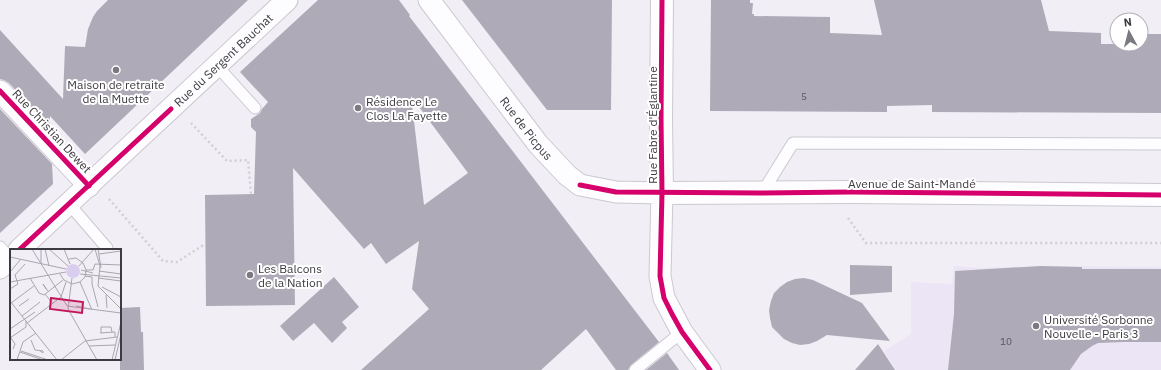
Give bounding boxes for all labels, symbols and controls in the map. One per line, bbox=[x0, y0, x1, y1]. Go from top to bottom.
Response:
street label: Rue du Sergent Bauchat bbox=[170, 10, 276, 109]
north arrow bbox=[1109, 12, 1149, 52]
text: N bbox=[1123, 15, 1133, 30]
marker: Maison de retraite de la Muette bbox=[111, 65, 121, 75]
street label: Rue Fabre d'Églantine bbox=[645, 66, 660, 184]
place label: Maison de retraite de la Muette bbox=[67, 77, 165, 106]
street label: Rue Christian Dewet bbox=[9, 86, 95, 176]
house number: 5 bbox=[801, 90, 807, 103]
street label: Rue de Picpus bbox=[497, 93, 556, 163]
place label: Résidence Le Clos La Fayette bbox=[366, 94, 448, 123]
marker: Résidence Le Clos La Fayette bbox=[353, 103, 363, 113]
street label: Avenue de Saint-Mandé bbox=[848, 176, 976, 191]
inset map bbox=[10, 249, 121, 360]
place label: Les Balcons de la Nation bbox=[258, 261, 323, 290]
marker: Les Balcons de la Nation bbox=[245, 270, 255, 280]
place label: Université Sorbonne Nouvelle - Paris 3 bbox=[1044, 312, 1154, 341]
marker: Université Sorbonne Nouvelle - Paris 3 bbox=[1031, 321, 1041, 331]
house number: 10 bbox=[1000, 335, 1012, 348]

